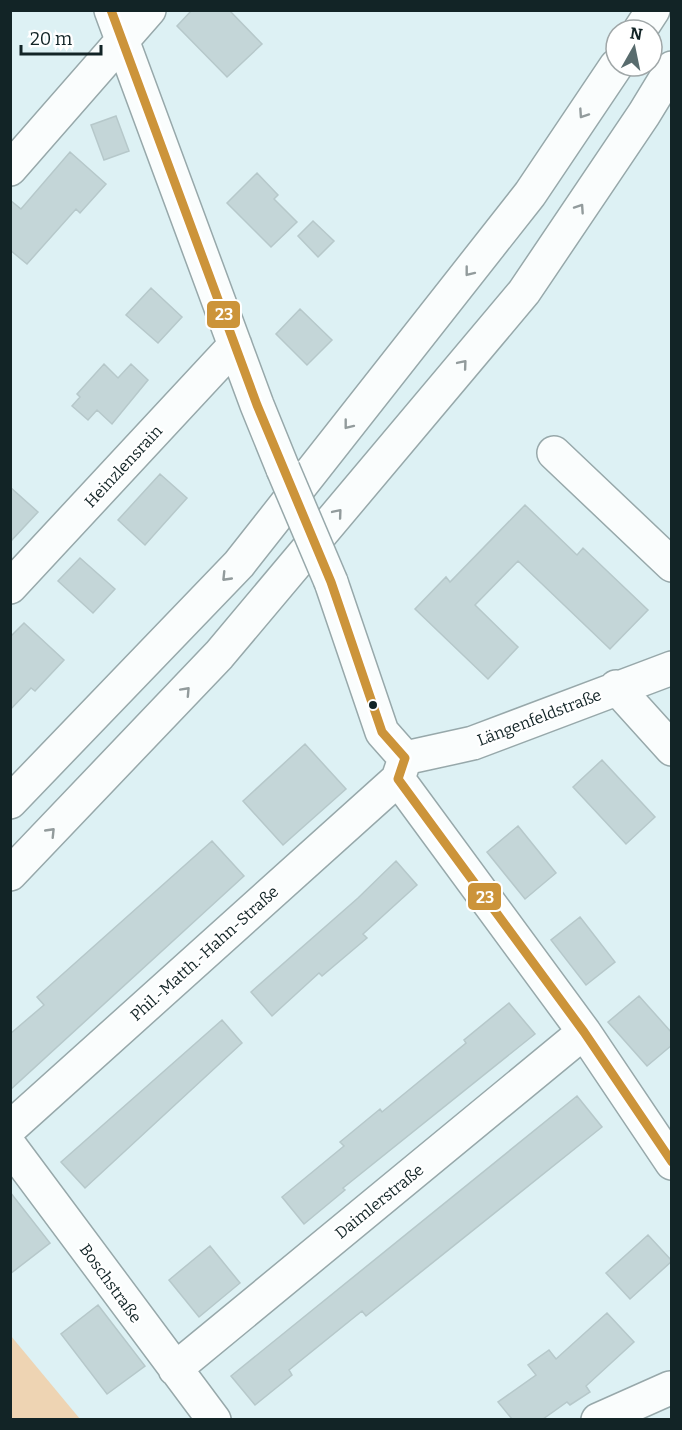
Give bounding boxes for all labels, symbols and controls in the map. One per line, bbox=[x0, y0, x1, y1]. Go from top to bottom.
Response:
scale bar bbox=[21, 18, 100, 56]
north arrow bbox=[604, 18, 664, 78]
text: N bbox=[629, 23, 644, 44]
text: 20 m bbox=[30, 28, 72, 50]
one-way arrow bbox=[579, 108, 591, 118]
one-way arrow bbox=[573, 204, 584, 215]
one-way arrow bbox=[465, 265, 476, 276]
line badge: 23 bbox=[206, 300, 241, 329]
text: 23 bbox=[215, 305, 233, 324]
one-way arrow bbox=[456, 360, 467, 371]
one-way arrow bbox=[345, 418, 356, 429]
street label: Heinzlensrain bbox=[81, 421, 166, 511]
one-way arrow bbox=[331, 509, 342, 520]
one-way arrow bbox=[222, 570, 233, 580]
street label: Längenfeldstraße bbox=[475, 685, 604, 750]
one-way arrow bbox=[179, 687, 190, 698]
unlabelled marker bbox=[367, 699, 379, 711]
one-way arrow bbox=[44, 828, 55, 839]
street label: Phil.-Matth.-Hahn-Straße bbox=[126, 882, 282, 1025]
line badge: 23 bbox=[467, 882, 502, 911]
text: 23 bbox=[476, 888, 494, 907]
street label: Daimlerstraße bbox=[331, 1160, 427, 1243]
street label: Boschstraße bbox=[76, 1240, 145, 1326]

